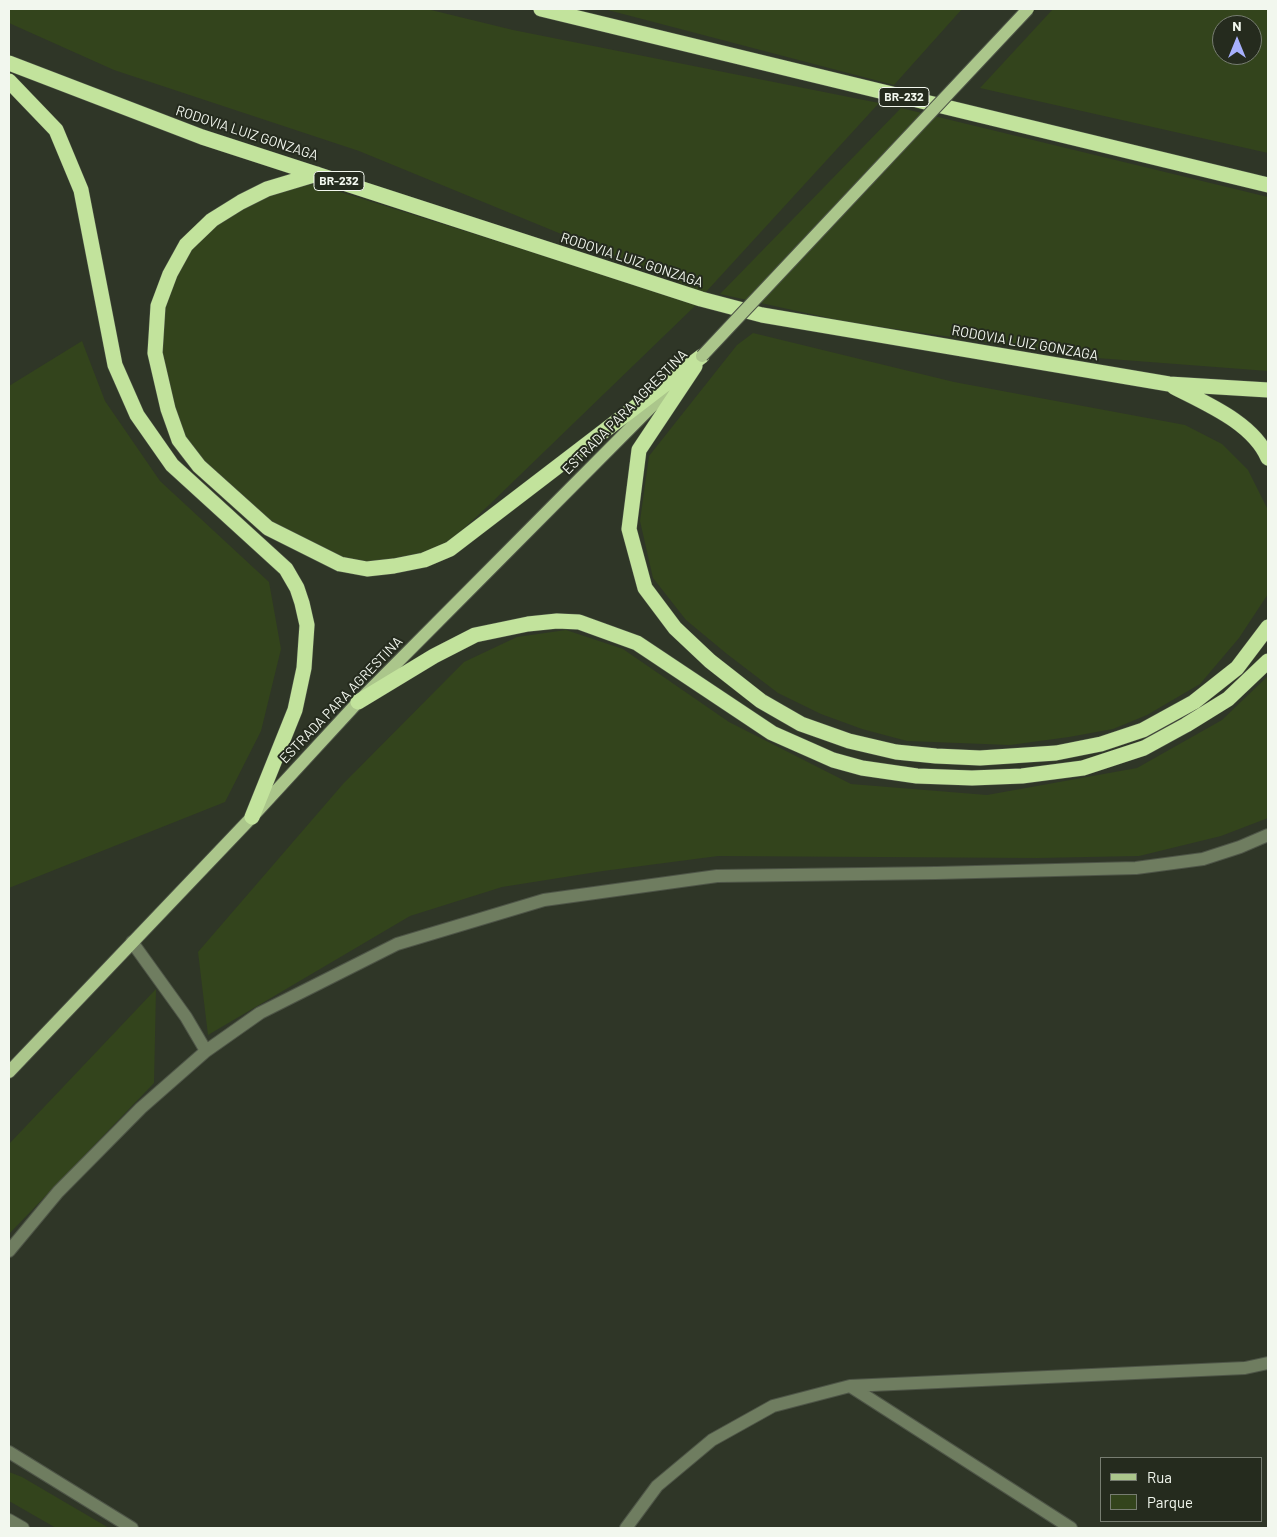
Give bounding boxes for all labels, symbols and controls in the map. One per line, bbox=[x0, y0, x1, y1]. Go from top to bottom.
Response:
north arrow bbox=[1212, 15, 1262, 65]
text: N bbox=[1232, 17, 1242, 34]
road number: BR-232 bbox=[879, 88, 929, 106]
street label: RODOVIA LUIZ GONZAGA bbox=[174, 102, 320, 164]
road number: BR-232 bbox=[314, 172, 364, 190]
street label: RODOVIA LUIZ GONZAGA bbox=[559, 229, 705, 291]
street label: RODOVIA LUIZ GONZAGA bbox=[950, 322, 1100, 364]
street label: ESTRADA PARA AGRESTINA bbox=[559, 346, 691, 478]
street label: ESTRADA PARA AGRESTINA bbox=[276, 633, 406, 767]
legend bbox=[1100, 1457, 1262, 1522]
text: Rua bbox=[1147, 1468, 1172, 1486]
text: Parque bbox=[1147, 1493, 1193, 1511]

